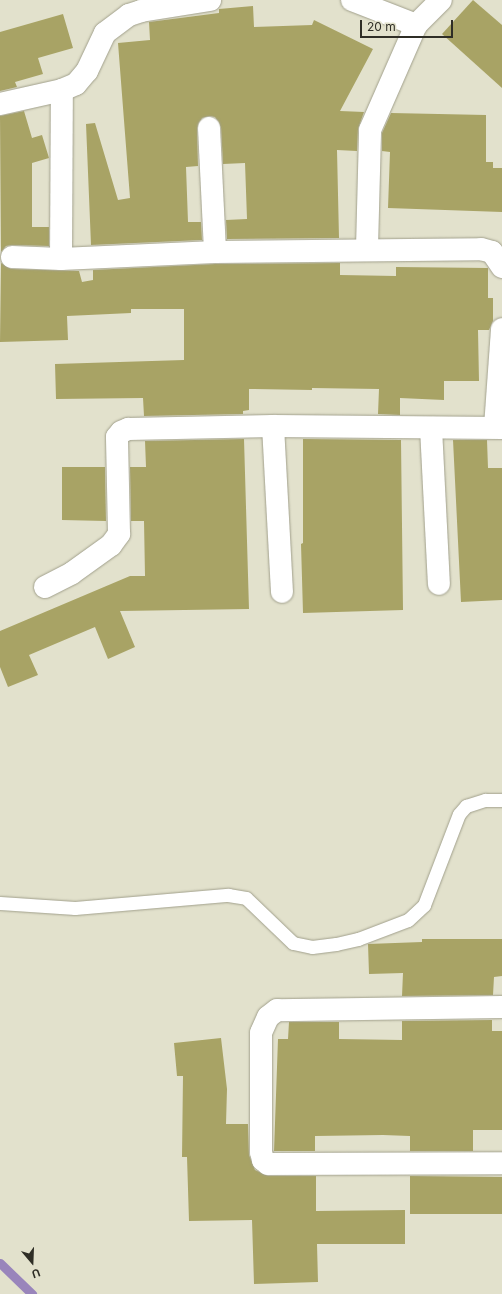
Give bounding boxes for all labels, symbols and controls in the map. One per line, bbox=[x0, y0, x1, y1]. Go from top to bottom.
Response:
scale bar bbox=[362, 12, 455, 38]
text: 20 m bbox=[367, 19, 396, 34]
north arrow bbox=[12, 1242, 52, 1282]
text: U bbox=[30, 1265, 42, 1281]

